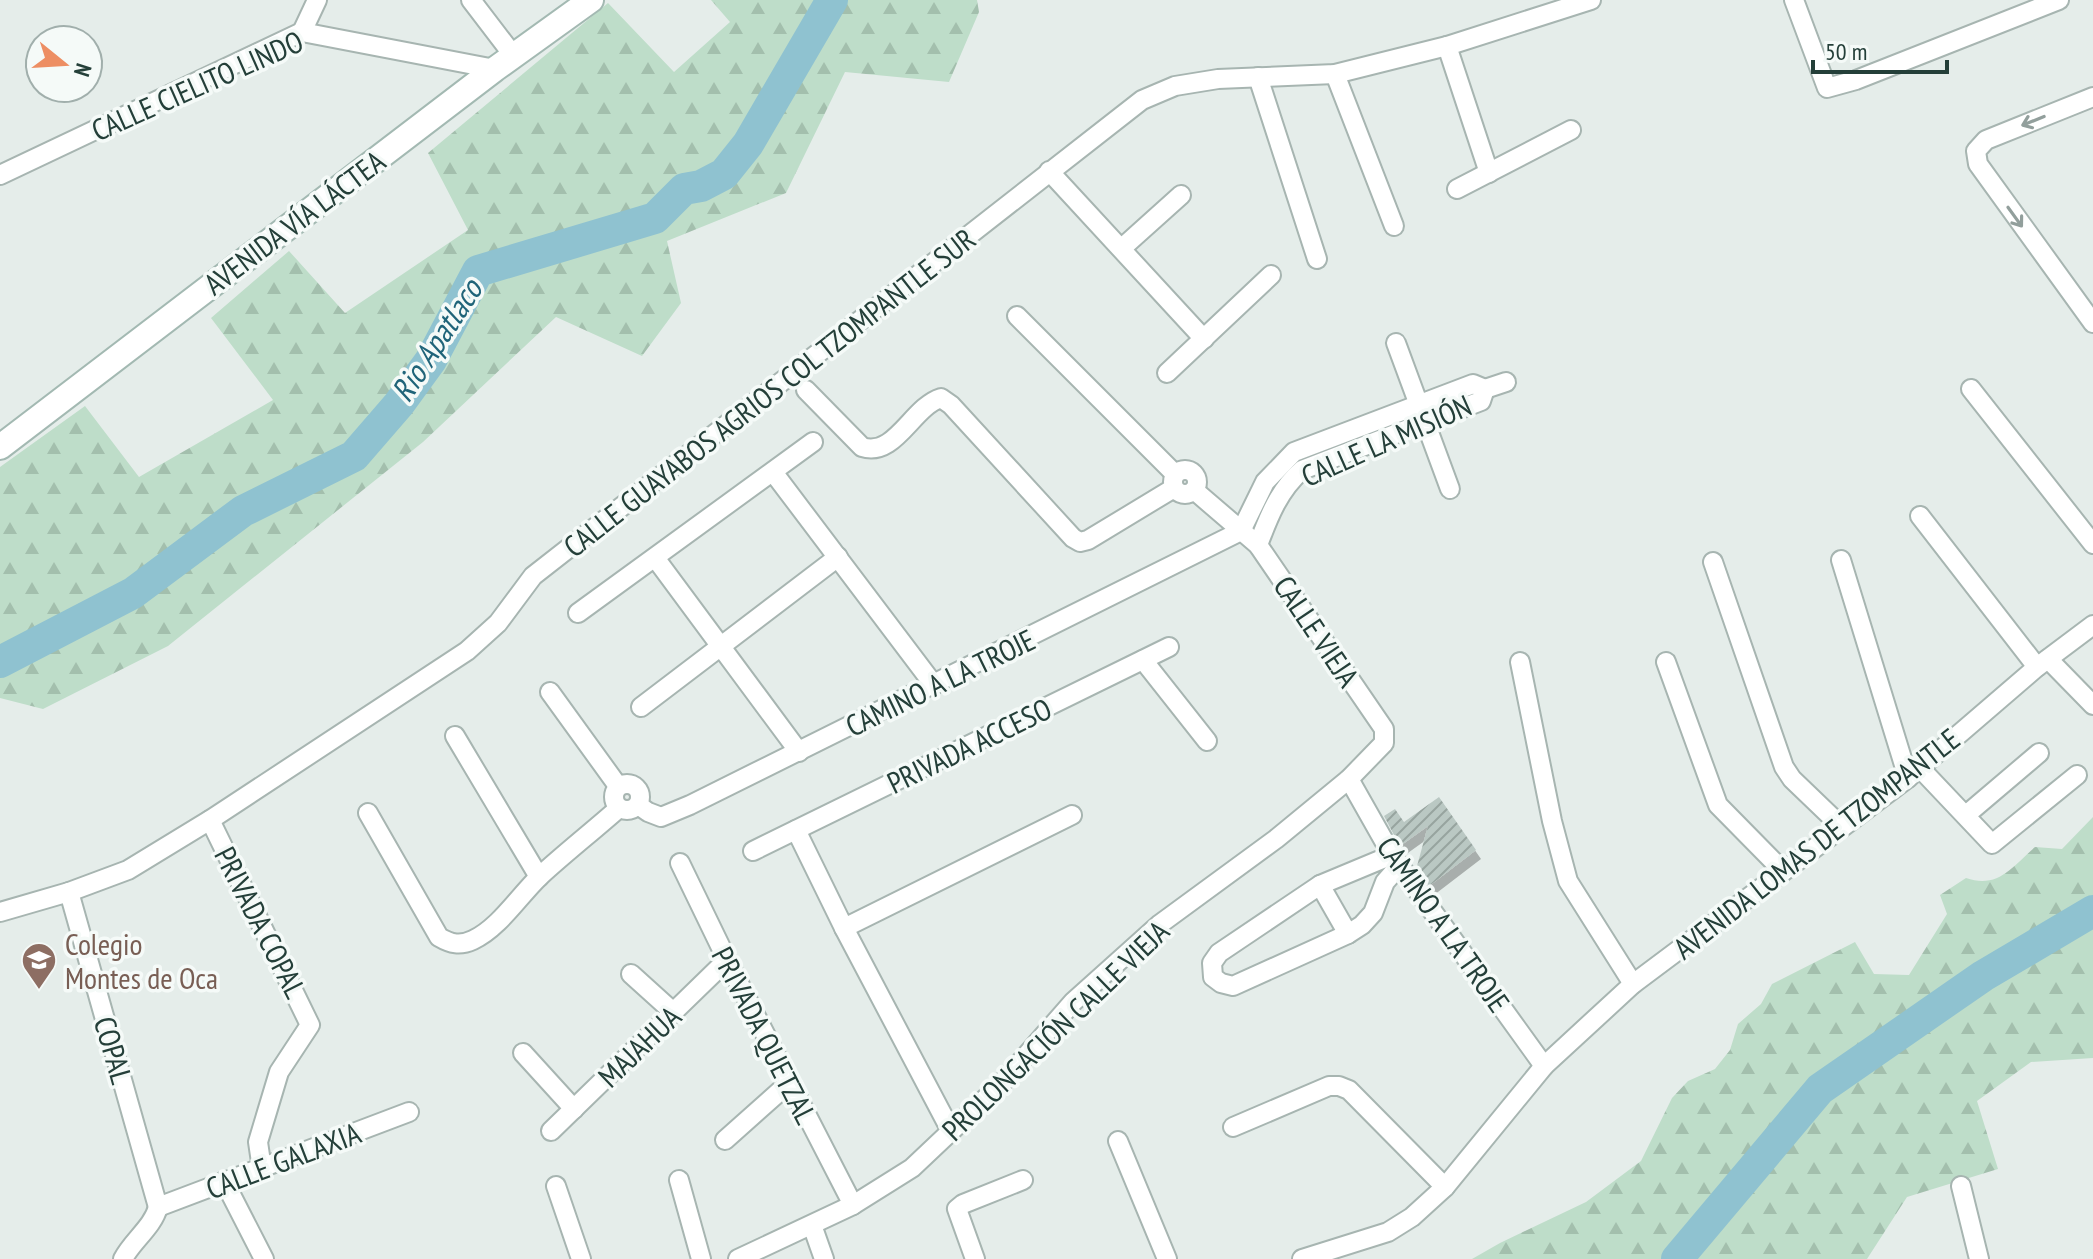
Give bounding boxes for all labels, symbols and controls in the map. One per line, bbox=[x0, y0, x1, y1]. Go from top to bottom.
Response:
street label: CALLE CIELITO LINDO bbox=[85, 21, 309, 149]
north arrow bbox=[24, 24, 104, 104]
scale bar bbox=[1813, 24, 1947, 74]
text: 50 m bbox=[1825, 36, 1867, 67]
text: N bbox=[68, 60, 98, 80]
one-way arrow bbox=[2021, 115, 2046, 129]
street label: AVENIDA VÍA LÁCTEA bbox=[196, 141, 393, 303]
one-way arrow bbox=[2007, 205, 2024, 227]
street label: CALLE GUAYABOS AGRIOS COL TZOMPANTLE SUR bbox=[555, 219, 983, 565]
water label: Rio Apatlaco bbox=[381, 269, 492, 409]
street label: CALLE LA MISIÓN bbox=[1295, 385, 1477, 495]
street label: CALLE VIEJA bbox=[1266, 568, 1369, 695]
street label: CAMINO A LA TROJE bbox=[839, 619, 1041, 745]
street label: PRIVADA ACCESO bbox=[880, 688, 1058, 802]
street label: AVENIDA LOMAS DE TZOMPANTLE bbox=[1665, 719, 1967, 967]
street label: CAMINO A LA TROJE bbox=[1369, 829, 1519, 1019]
street label: PRIVADA COPAL bbox=[206, 840, 316, 1005]
street label: PROLONGACIÓN CALLE VIEJA bbox=[933, 911, 1177, 1148]
place label: Colegio Montes de Oca bbox=[65, 924, 218, 997]
street label: PRIVADA QUETZAL bbox=[704, 940, 827, 1130]
school or university icon: Colegio Montes de Oca bbox=[20, 941, 58, 991]
street label: MAJAHUA bbox=[589, 996, 689, 1095]
street label: COPAL bbox=[86, 1012, 142, 1089]
street label: CALLE GALAXIA bbox=[200, 1112, 367, 1207]

